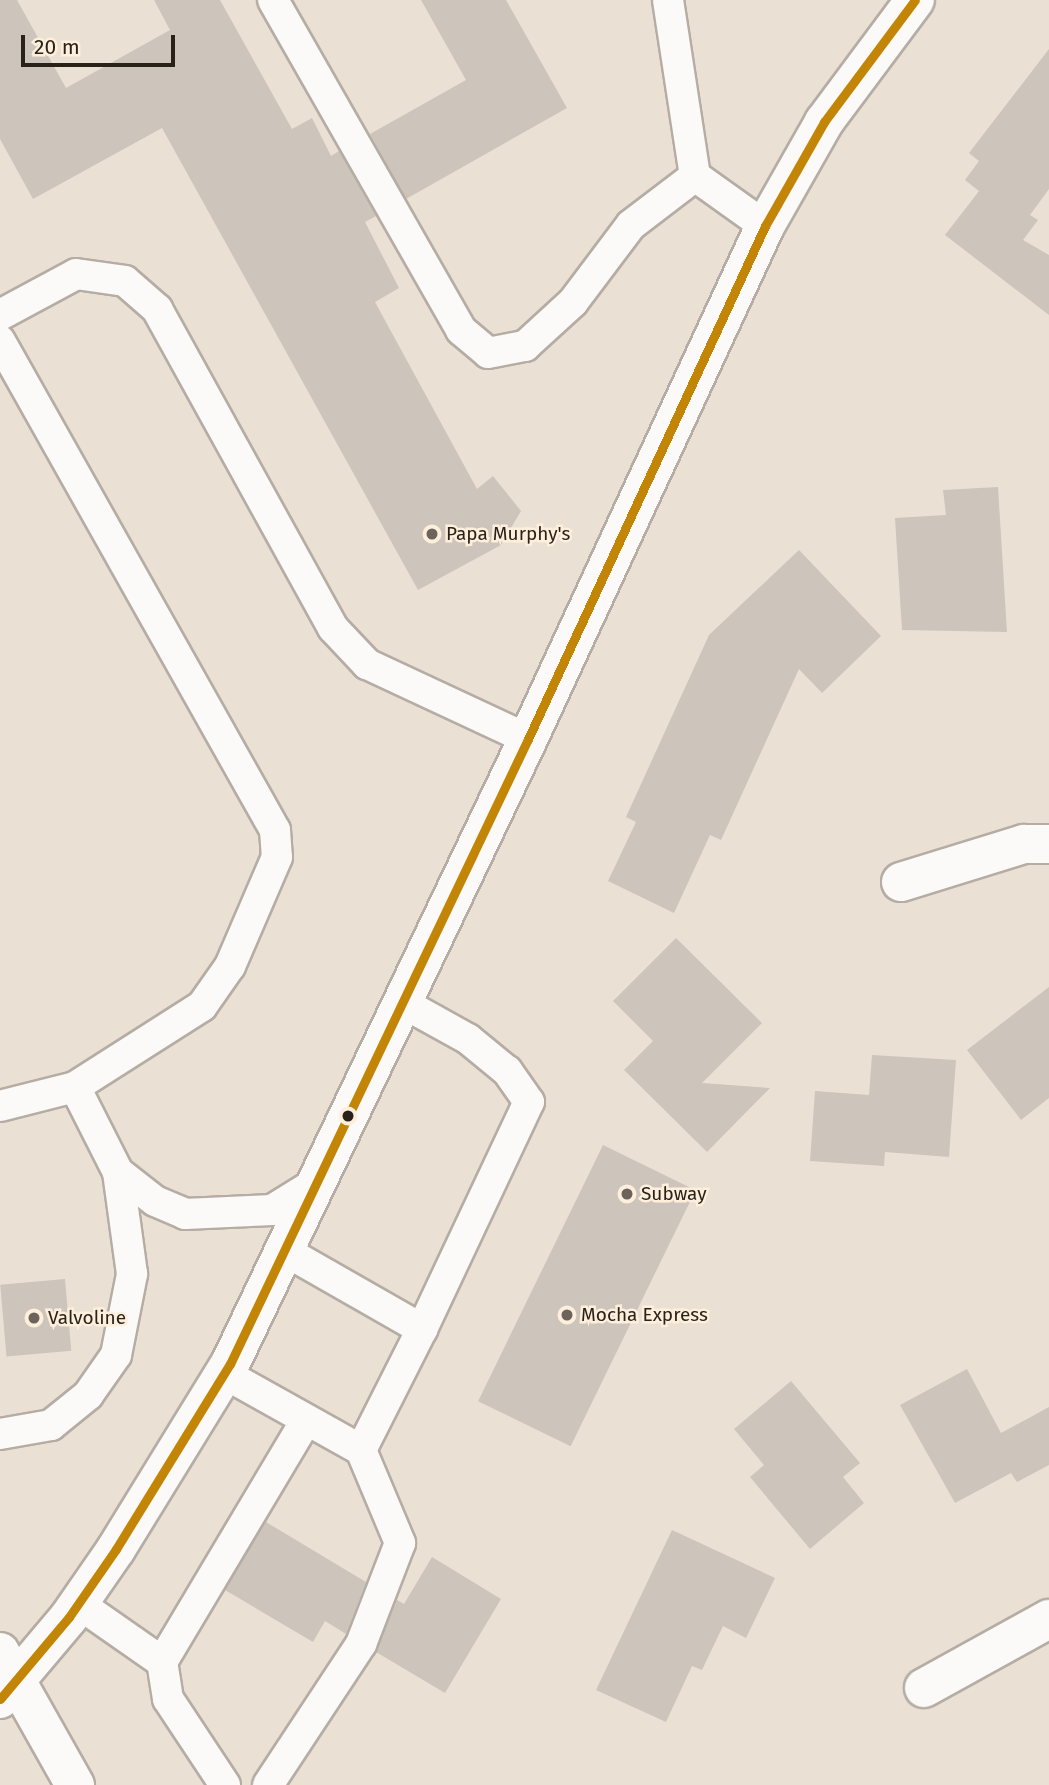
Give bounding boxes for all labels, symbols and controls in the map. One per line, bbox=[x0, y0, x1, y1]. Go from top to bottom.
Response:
scale bar bbox=[24, 21, 178, 65]
text: 20 m bbox=[34, 34, 80, 60]
place label: Papa Murphy's bbox=[446, 523, 570, 545]
marker: Papa Murphy's bbox=[424, 526, 440, 542]
unlabelled marker bbox=[341, 1109, 355, 1123]
place label: Subway bbox=[641, 1183, 706, 1205]
marker: Subway bbox=[619, 1186, 635, 1202]
place label: Mocha Express bbox=[581, 1304, 708, 1326]
place label: Valvoline bbox=[48, 1307, 126, 1329]
marker: Mocha Express bbox=[559, 1307, 575, 1323]
marker: Valvoline bbox=[26, 1310, 42, 1326]

